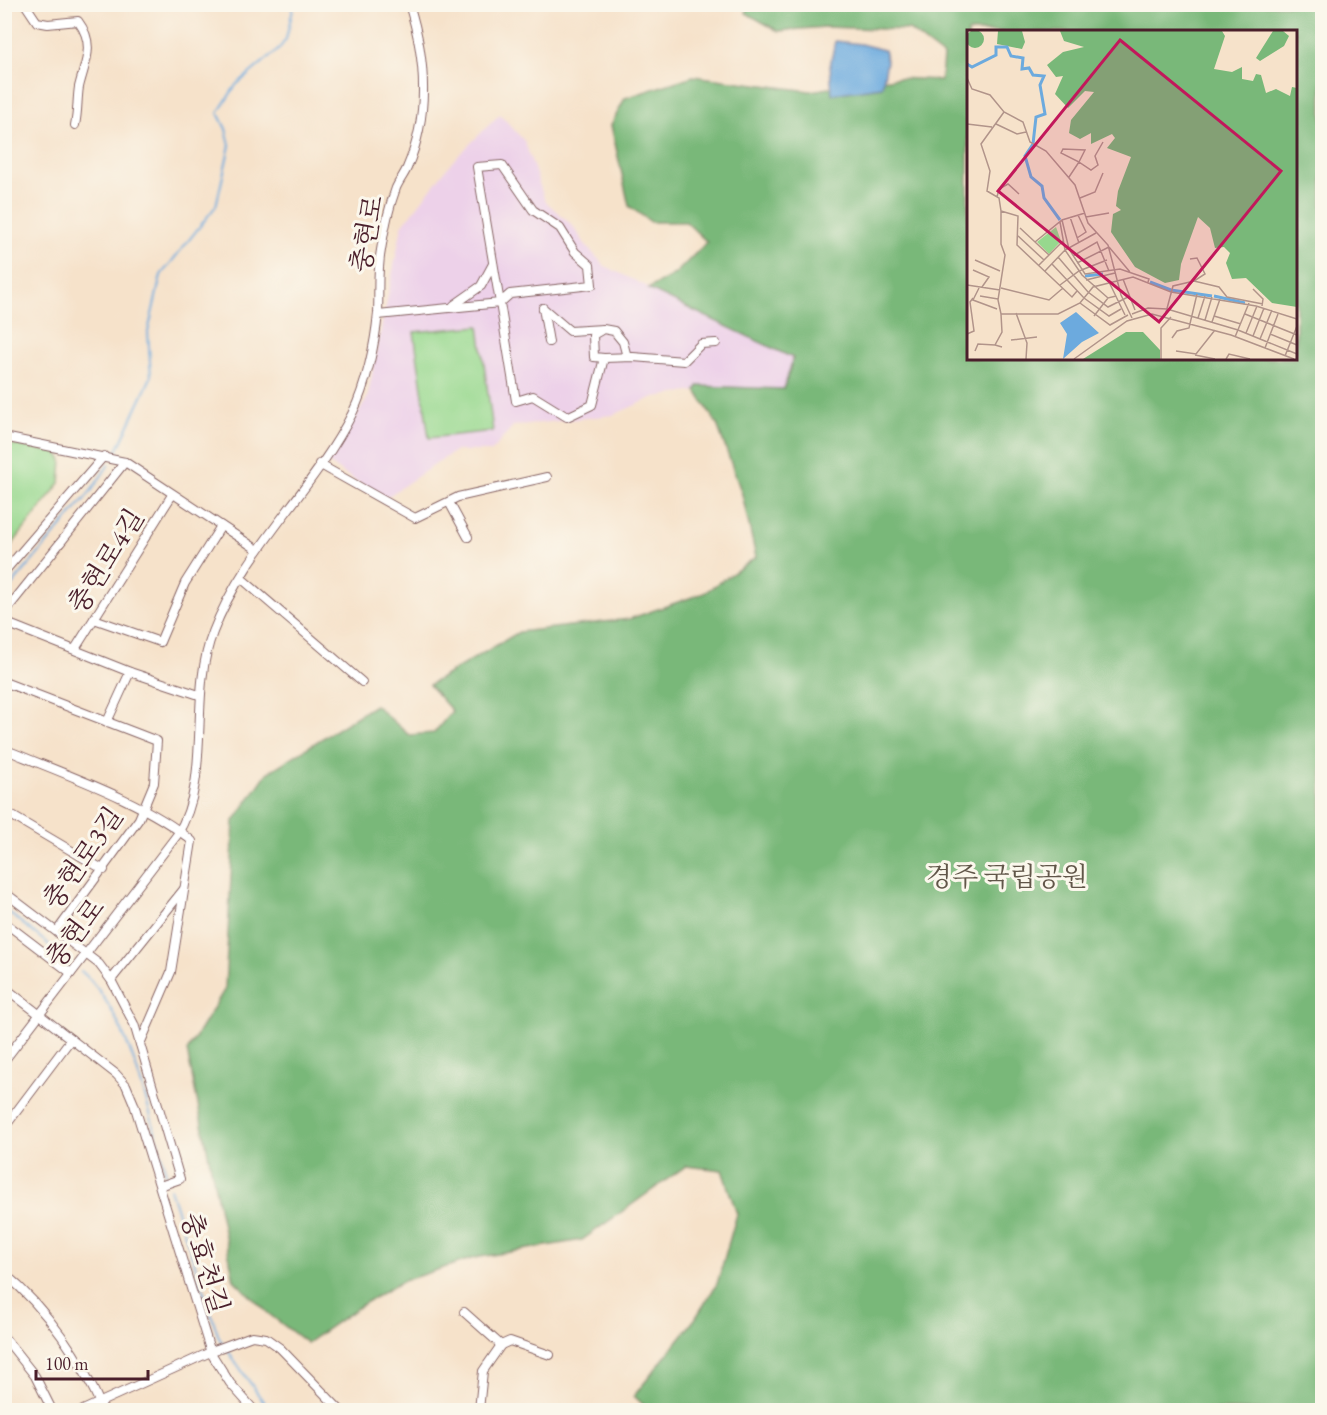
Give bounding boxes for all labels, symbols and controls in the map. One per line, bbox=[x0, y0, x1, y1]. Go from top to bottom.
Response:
inset map bbox=[967, 30, 1297, 360]
street label: 충현로 bbox=[342, 192, 391, 275]
street label: 충현로4길 bbox=[60, 502, 151, 620]
street label: 충현로3길 bbox=[35, 800, 131, 916]
park label: 경주 국립공원 bbox=[926, 859, 1088, 894]
street label: 충현로 bbox=[37, 891, 112, 974]
street label: 충효천길 bbox=[173, 1208, 237, 1318]
scale bar bbox=[36, 1343, 148, 1381]
text: 100 m bbox=[45, 1352, 89, 1375]

